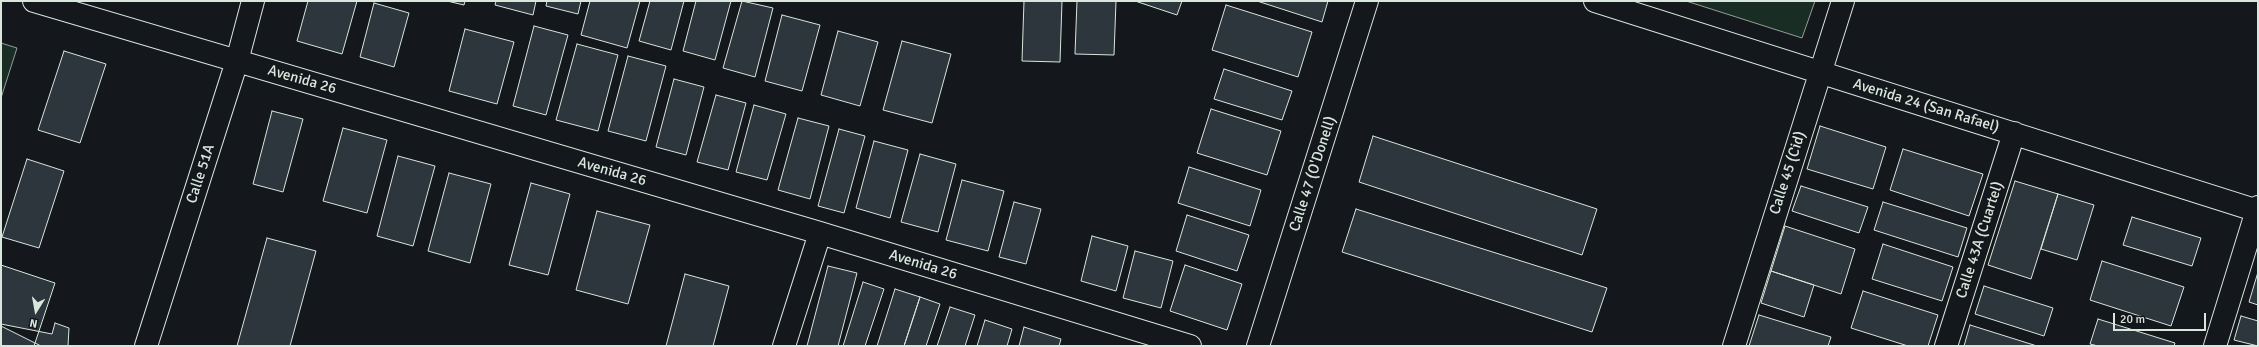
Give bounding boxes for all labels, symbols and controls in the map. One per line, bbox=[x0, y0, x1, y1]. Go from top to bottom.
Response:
street label: Avenida 26 bbox=[266, 62, 338, 98]
street label: Avenida 24 (San Rafael) bbox=[1851, 75, 2001, 137]
street label: Calle 47 (O'Donell) bbox=[1286, 114, 1340, 234]
street label: Calle 45 (Cid) bbox=[1766, 129, 1810, 217]
street label: Calle 51A bbox=[183, 142, 219, 206]
street label: Avenida 26 bbox=[576, 154, 648, 190]
street label: Calle 43A (Cuartel) bbox=[1953, 179, 2007, 301]
street label: Avenida 26 bbox=[887, 246, 959, 284]
north arrow bbox=[16, 291, 56, 331]
scale bar bbox=[2115, 305, 2208, 331]
text: 20 m bbox=[2120, 312, 2145, 327]
text: N bbox=[29, 316, 39, 330]

